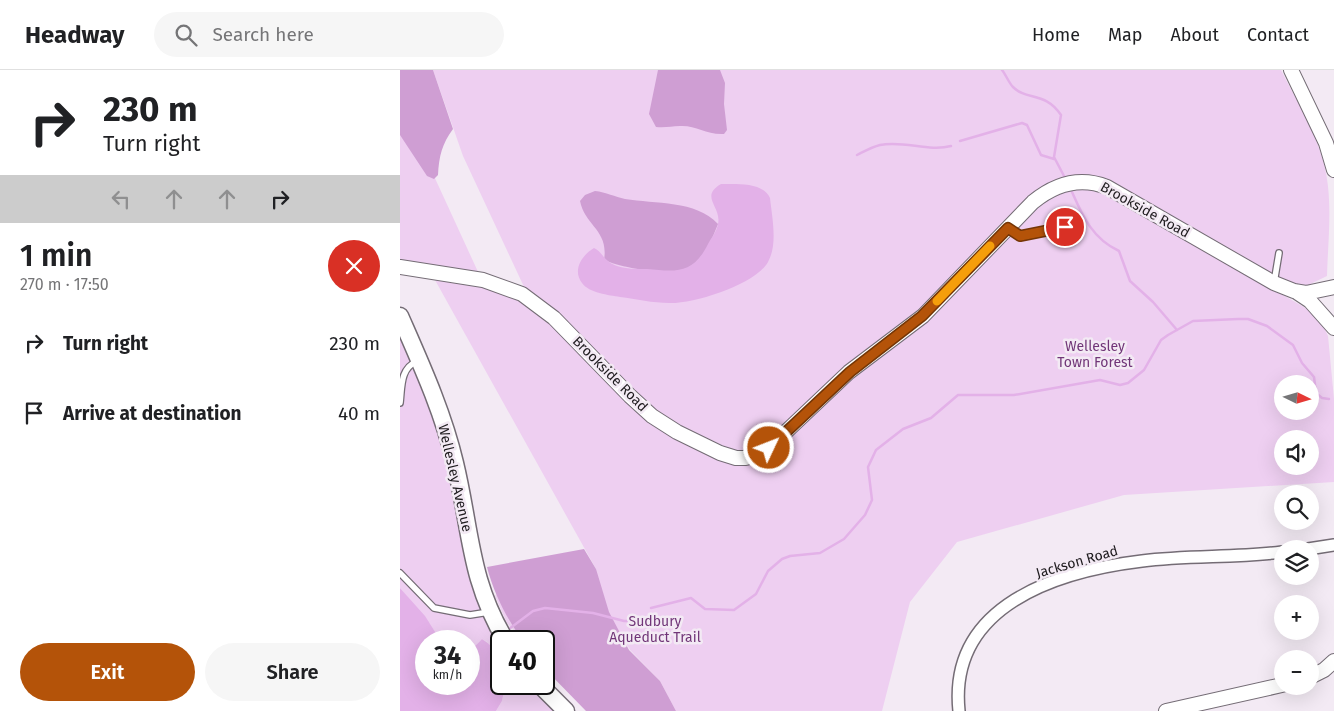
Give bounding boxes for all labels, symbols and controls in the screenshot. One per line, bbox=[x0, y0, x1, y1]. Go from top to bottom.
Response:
search box bbox=[154, 12, 504, 57]
text: Headway bbox=[25, 21, 124, 49]
icon: search bbox=[172, 21, 200, 49]
text: Search here bbox=[212, 23, 314, 46]
text: Home bbox=[1032, 24, 1080, 46]
text: Map bbox=[1108, 24, 1142, 46]
text: About bbox=[1170, 24, 1219, 46]
text: Contact bbox=[1247, 24, 1309, 46]
text: 230 m bbox=[103, 88, 197, 130]
icon: right bbox=[20, 90, 85, 155]
text: Turn right bbox=[103, 130, 200, 157]
street label: Brookside Road bbox=[1097, 178, 1193, 242]
icon: left bbox=[107, 185, 135, 213]
icon: ahead bbox=[160, 185, 188, 213]
icon: ahead bbox=[213, 185, 241, 213]
icon: right bbox=[266, 185, 294, 213]
pin bbox=[1044, 206, 1086, 248]
icon: arrive bbox=[1051, 213, 1079, 241]
text: 1 min bbox=[20, 238, 92, 274]
button: close bbox=[328, 240, 380, 292]
text: 270 m · 17:50 bbox=[20, 275, 109, 294]
icon: right bbox=[20, 329, 48, 357]
text: Turn right bbox=[63, 332, 148, 355]
text: 230 m bbox=[329, 332, 380, 355]
street label: Brookside Road bbox=[569, 333, 651, 415]
park label: Wellesley Town Forest bbox=[1057, 338, 1134, 371]
north arrow bbox=[1274, 375, 1319, 420]
map controls bbox=[1274, 375, 1319, 695]
icon: arrive bbox=[20, 399, 48, 427]
text: Arrive at destination bbox=[63, 402, 242, 425]
text: 40 m bbox=[338, 402, 380, 425]
position arrow bbox=[742, 421, 794, 473]
street label: Wellesley Avenue bbox=[434, 422, 476, 534]
button: sound bbox=[1274, 430, 1319, 475]
button: search bbox=[1274, 485, 1319, 530]
button: layers bbox=[1274, 540, 1319, 585]
street label: Jackson Road bbox=[1034, 542, 1120, 582]
button: + bbox=[1274, 595, 1319, 640]
park label: Sudbury Aqueduct Trail bbox=[609, 613, 701, 646]
speed limit sign: 40 bbox=[490, 630, 555, 695]
text: 34 bbox=[434, 641, 461, 671]
button: Exit bbox=[20, 643, 195, 701]
button: Share bbox=[205, 643, 380, 701]
button: − bbox=[1274, 650, 1319, 695]
text: km/h bbox=[433, 668, 462, 682]

